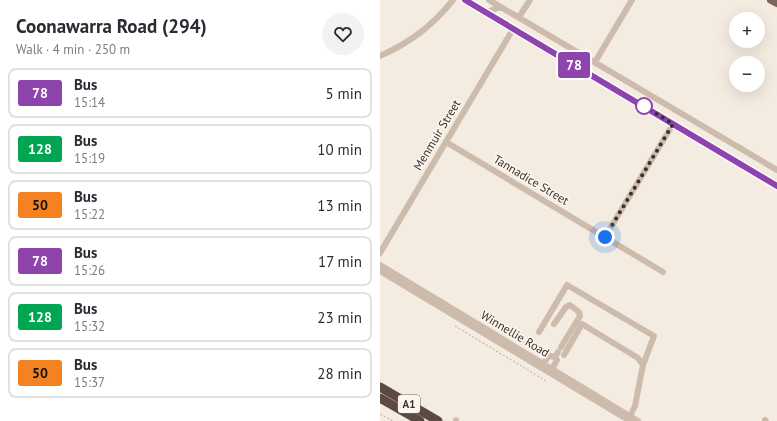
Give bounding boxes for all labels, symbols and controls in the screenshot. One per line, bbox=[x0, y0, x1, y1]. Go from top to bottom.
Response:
map controls bbox=[729, 12, 765, 92]
button: + bbox=[729, 12, 765, 48]
button: heart bbox=[322, 13, 364, 55]
text: Coonawarra Road (294) bbox=[16, 14, 207, 38]
text: Walk · 4 min · 250 m bbox=[16, 41, 130, 58]
line badge: 78 bbox=[556, 52, 592, 78]
text: 78 bbox=[566, 56, 582, 74]
button: − bbox=[729, 56, 765, 92]
text: Bus bbox=[74, 75, 97, 94]
text: 78 bbox=[32, 84, 48, 102]
text: 5 min bbox=[325, 84, 362, 103]
text: 15:14 bbox=[74, 94, 105, 111]
street label: Menmuir Street bbox=[410, 97, 463, 173]
unlabelled marker bbox=[635, 97, 653, 115]
text: Bus bbox=[74, 131, 97, 150]
text: 128 bbox=[28, 140, 52, 158]
text: 10 min bbox=[317, 140, 362, 159]
text: 15:19 bbox=[74, 150, 105, 167]
street label: Tannadice Street bbox=[491, 151, 572, 208]
text: Bus bbox=[74, 187, 97, 206]
text: 50 bbox=[32, 196, 48, 214]
text: 13 min bbox=[317, 196, 362, 215]
text: 15:22 bbox=[74, 206, 105, 223]
your location bbox=[595, 227, 615, 247]
text: Bus bbox=[74, 243, 97, 262]
text: 78 bbox=[32, 252, 48, 270]
text: 17 min bbox=[318, 252, 362, 271]
text: 15:26 bbox=[74, 262, 105, 279]
text: Bus bbox=[74, 299, 97, 318]
street label: Winnellie Road bbox=[478, 307, 552, 360]
text: 128 bbox=[28, 308, 52, 326]
text: 23 min bbox=[317, 308, 362, 327]
text: 15:32 bbox=[74, 318, 105, 335]
text: Bus bbox=[74, 355, 97, 374]
text: 50 bbox=[32, 364, 48, 382]
text: 28 min bbox=[317, 364, 362, 383]
text: 15:37 bbox=[74, 374, 105, 391]
road number: A1 bbox=[398, 395, 420, 413]

